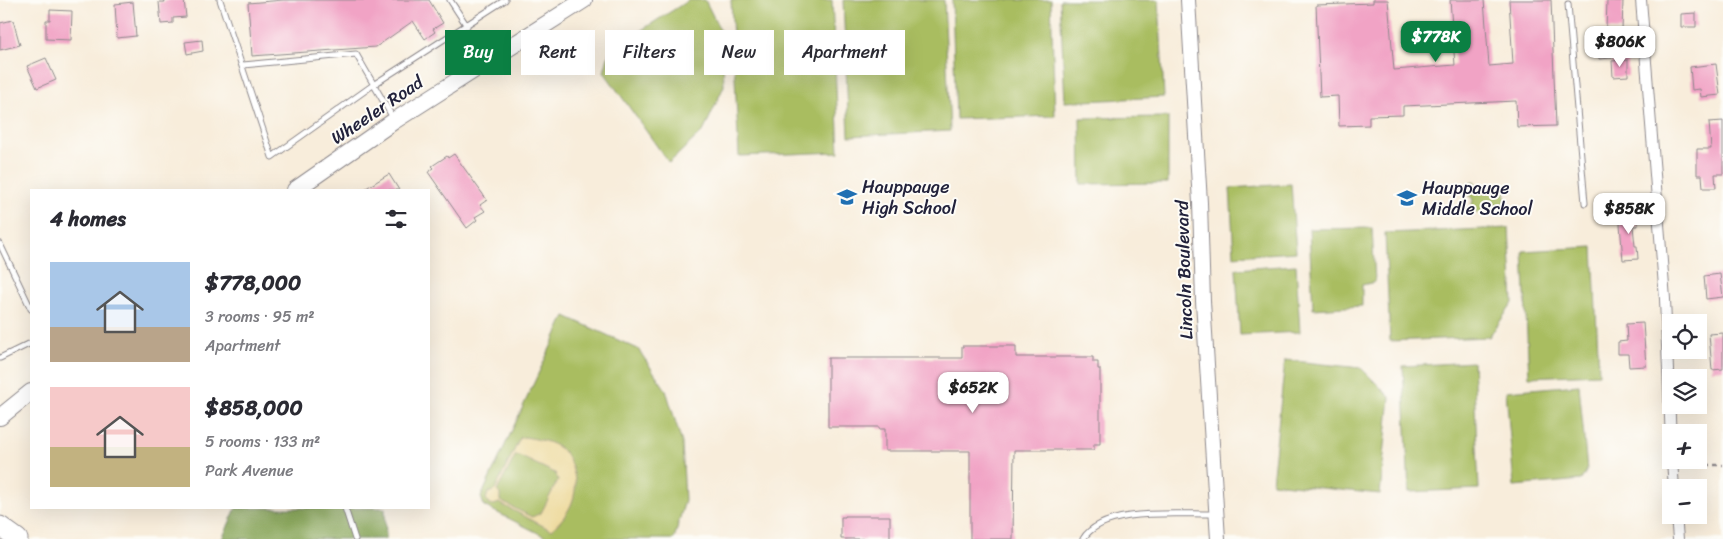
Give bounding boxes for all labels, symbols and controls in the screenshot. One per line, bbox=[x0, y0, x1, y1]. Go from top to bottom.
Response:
pin: $778K bbox=[1401, 20, 1471, 63]
text: $778K bbox=[1412, 22, 1460, 51]
pin: $806K bbox=[1585, 26, 1655, 68]
text: $806K bbox=[1595, 27, 1645, 56]
chip: Buy bbox=[445, 30, 511, 75]
chip: Rent bbox=[521, 30, 595, 75]
chip: Filters bbox=[605, 30, 694, 75]
chip: New bbox=[704, 30, 774, 75]
chip: Apartment bbox=[784, 30, 905, 75]
street label: Wheeler Road bbox=[324, 66, 431, 153]
place label: Hauppauge High School bbox=[862, 171, 957, 224]
place label: Hauppauge Middle School bbox=[1422, 172, 1533, 225]
school or university icon: Hauppauge High School bbox=[836, 186, 858, 208]
school or university icon: Hauppauge Middle School bbox=[1396, 187, 1418, 209]
pin: $858K bbox=[1594, 192, 1664, 235]
text: $858K bbox=[1604, 194, 1654, 223]
street label: Lincoln Boulevard bbox=[1166, 198, 1202, 340]
text: 4 homes bbox=[50, 200, 126, 238]
icon: filters bbox=[382, 205, 410, 233]
text: $778,000 bbox=[205, 264, 301, 302]
icon: home bbox=[90, 282, 150, 342]
text: 3 rooms · 95 m² bbox=[205, 302, 315, 331]
map controls bbox=[1662, 314, 1707, 524]
button: locate bbox=[1662, 314, 1707, 359]
text: Apartment bbox=[205, 331, 281, 360]
button: layers bbox=[1662, 369, 1707, 414]
pin: $652K bbox=[938, 372, 1008, 414]
text: $652K bbox=[949, 373, 997, 402]
text: $858,000 bbox=[205, 389, 303, 427]
icon: home bbox=[90, 407, 150, 467]
button: + bbox=[1662, 424, 1707, 469]
text: 5 rooms · 133 m² bbox=[205, 427, 320, 456]
text: Park Avenue bbox=[205, 456, 294, 485]
button: − bbox=[1662, 479, 1707, 524]

